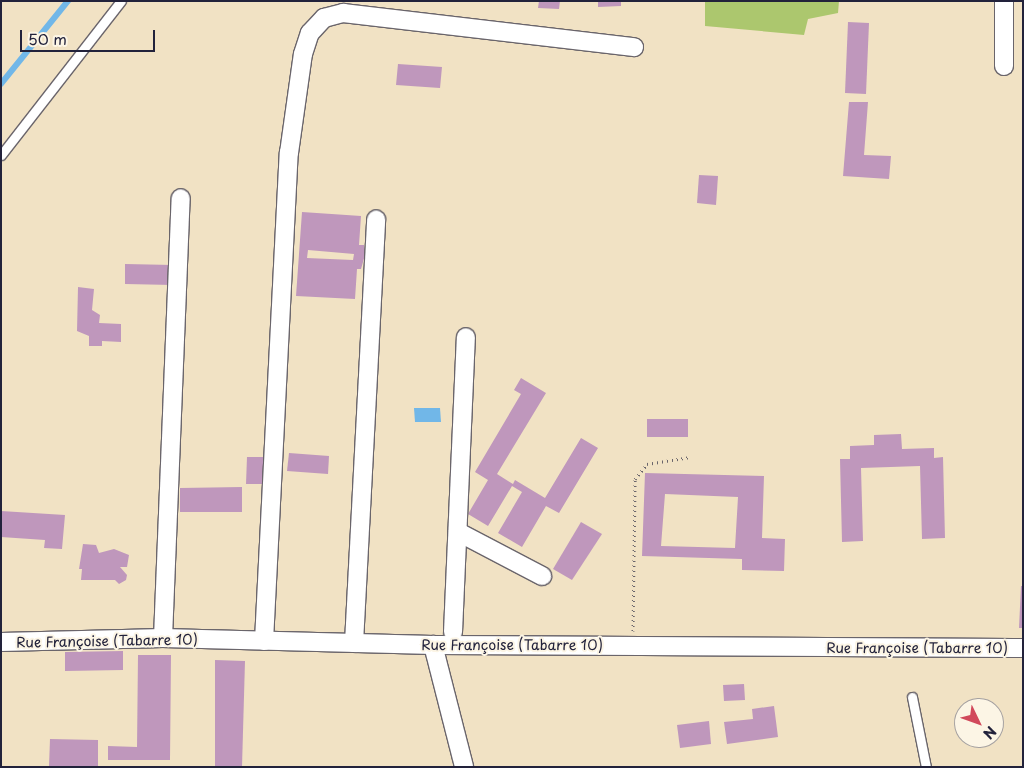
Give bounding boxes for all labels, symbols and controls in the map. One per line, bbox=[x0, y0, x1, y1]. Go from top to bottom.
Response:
scale bar bbox=[22, 20, 158, 52]
text: 50 m bbox=[28, 27, 67, 50]
street label: Rue Françoise (Tabarre 10) bbox=[15, 631, 199, 651]
street label: Rue Françoise (Tabarre 10) bbox=[420, 637, 604, 653]
street label: Rue Françoise (Tabarre 10) bbox=[825, 640, 1009, 656]
north arrow bbox=[954, 698, 1004, 748]
text: N bbox=[978, 722, 1001, 744]

